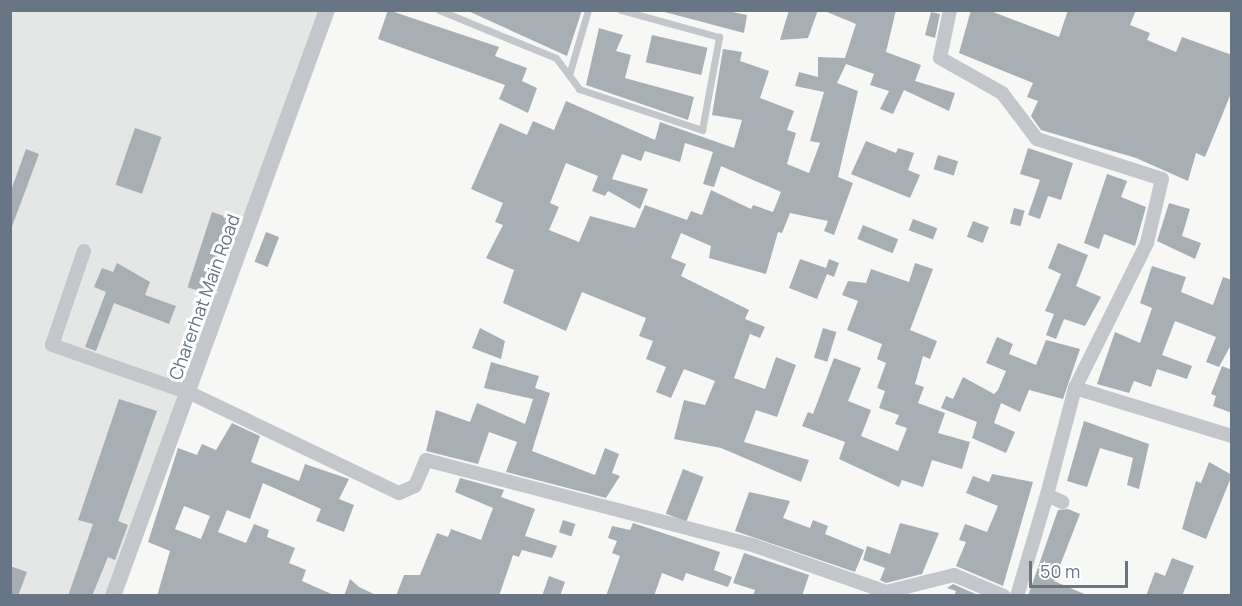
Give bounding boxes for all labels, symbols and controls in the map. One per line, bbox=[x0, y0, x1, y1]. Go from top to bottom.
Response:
street label: Charerhat Main Road bbox=[164, 211, 244, 383]
scale bar bbox=[1032, 549, 1131, 587]
text: 50 m bbox=[1040, 559, 1080, 583]

